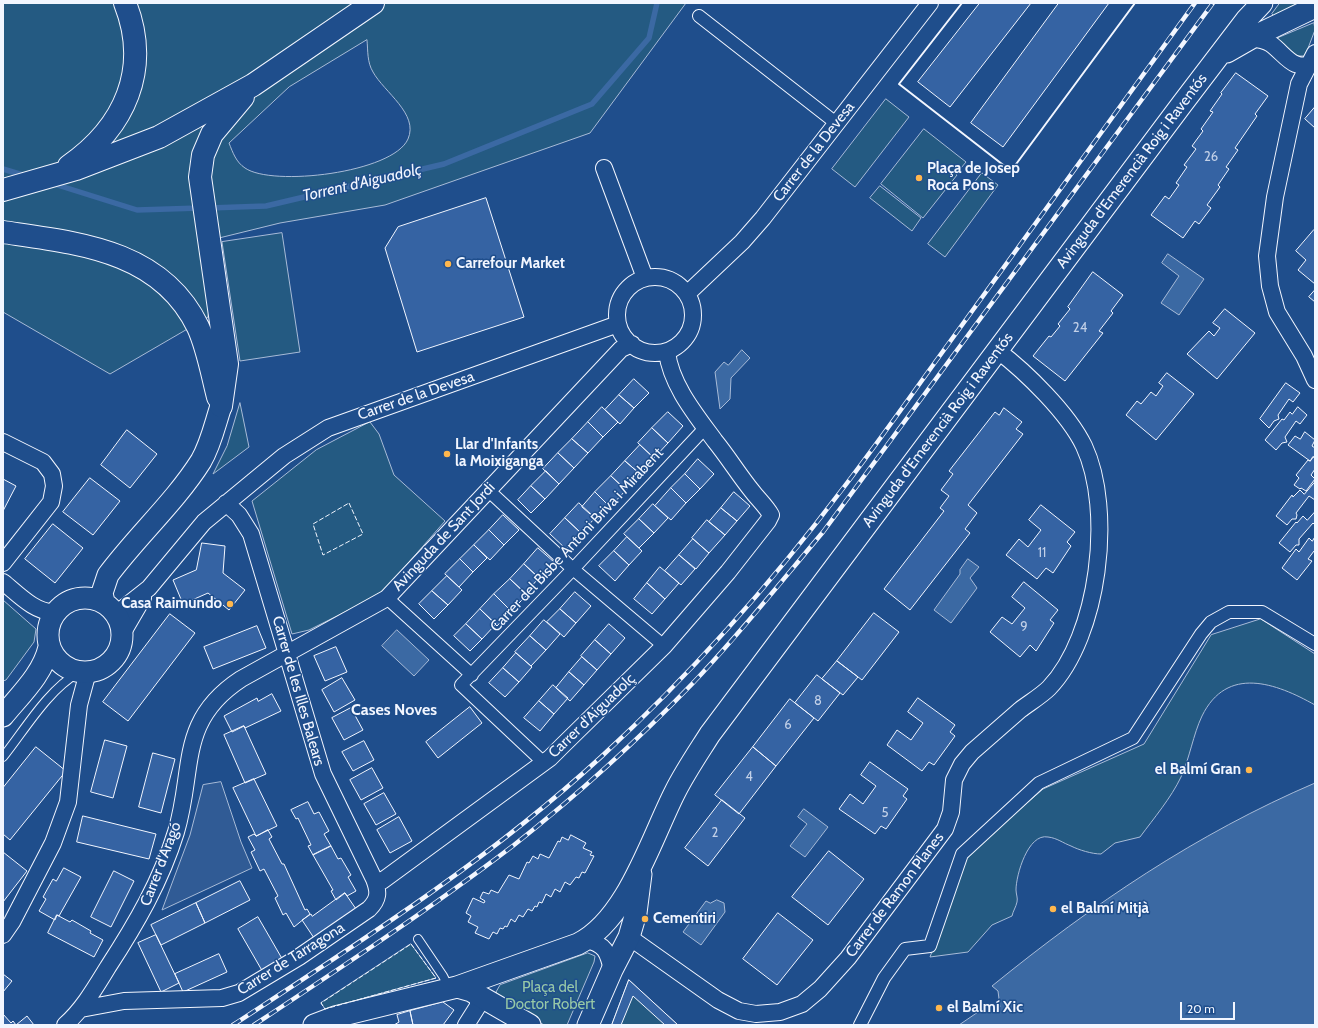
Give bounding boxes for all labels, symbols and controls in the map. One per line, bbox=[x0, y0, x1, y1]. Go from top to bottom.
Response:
street label: Avinguda d'Emerencià Roig i Raventós bbox=[1053, 70, 1211, 272]
street label: Carrer de la Devesa bbox=[769, 98, 859, 206]
house number: 26 bbox=[1204, 149, 1218, 165]
water label: Torrent d'Aiguadolç bbox=[301, 160, 423, 206]
place label: Plaça de Josep Roca Pons bbox=[927, 160, 1020, 195]
marker: Plaça de Josep Roca Pons bbox=[914, 173, 924, 183]
place label: Carrefour Market bbox=[456, 255, 565, 273]
marker: Carrefour Market bbox=[443, 259, 453, 269]
house number: 24 bbox=[1073, 320, 1087, 336]
street label: Avinguda d'Emerencià Roig i Raventós bbox=[859, 329, 1017, 531]
street label: Carrer de la Devesa bbox=[355, 368, 477, 424]
place label: Llar d'Infants la Moixiganga bbox=[455, 436, 543, 471]
street label: Carrer del Bisbe Antoni Briva i Mirabent bbox=[487, 444, 667, 636]
marker: Llar d'Infants la Moixiganga bbox=[442, 449, 452, 459]
street label: Avinguda de Sant Jordi bbox=[389, 479, 499, 595]
house number: 11 bbox=[1038, 545, 1046, 561]
place label: Casa Raimundo bbox=[121, 595, 222, 613]
marker: Casa Raimundo bbox=[225, 599, 235, 609]
street label: Carrer de les Illes Balears bbox=[268, 614, 328, 768]
house number: 9 bbox=[1020, 619, 1028, 635]
street label: Carrer d'Aiguadolç bbox=[545, 670, 639, 762]
house number: 8 bbox=[814, 693, 822, 709]
district label: Cases Noves bbox=[351, 700, 437, 720]
house number: 6 bbox=[784, 717, 792, 733]
place label: el Balmí Gran bbox=[1155, 761, 1241, 779]
marker: el Balmí Gran bbox=[1244, 765, 1254, 775]
house number: 4 bbox=[745, 769, 753, 785]
house number: 5 bbox=[881, 805, 889, 821]
street label: Carrer d'Aragó bbox=[137, 819, 185, 909]
house number: 2 bbox=[712, 825, 718, 841]
street label: Carrer de Ramon Planes bbox=[842, 829, 948, 961]
place label: el Balmí Mitjà bbox=[1061, 900, 1149, 918]
marker: el Balmí Mitjà bbox=[1048, 904, 1058, 914]
place label: Cementiri bbox=[653, 910, 716, 928]
marker: Cementiri bbox=[640, 914, 650, 924]
street label: Carrer de Tarragona bbox=[234, 919, 348, 999]
park label: Plaça del Doctor Robert bbox=[505, 979, 595, 1014]
scale bar bbox=[1182, 994, 1237, 1020]
place label: el Balmí Xic bbox=[947, 999, 1023, 1017]
text: 20 m bbox=[1187, 1001, 1215, 1016]
marker: el Balmí Xic bbox=[934, 1003, 944, 1013]

